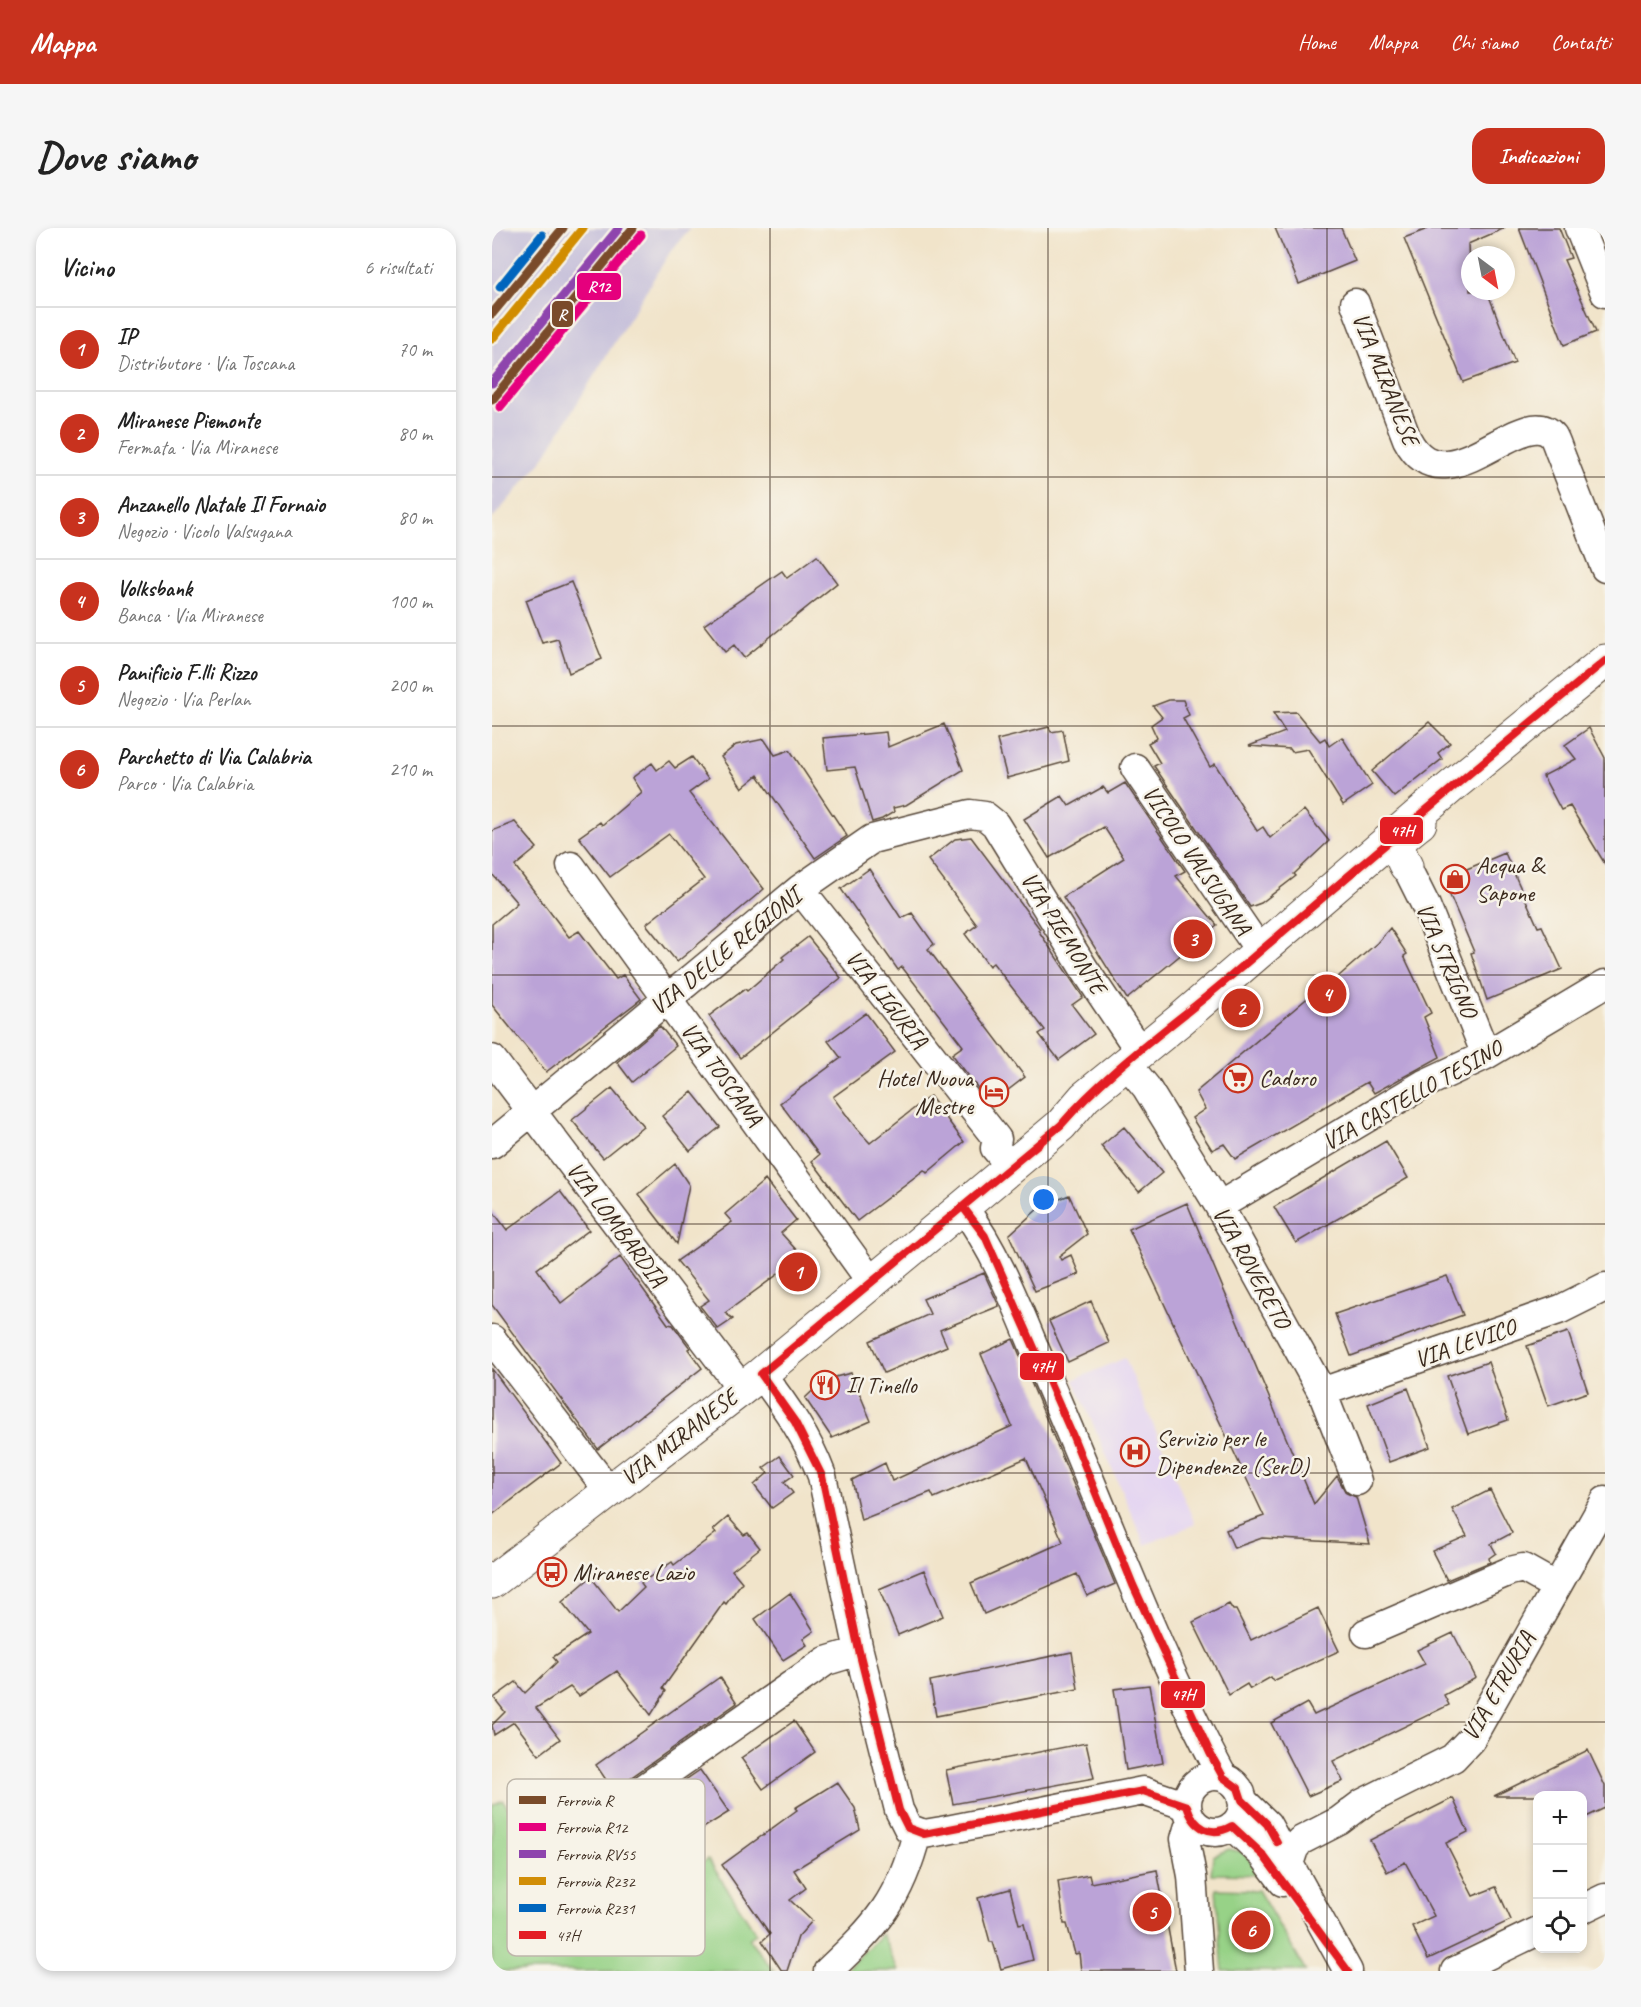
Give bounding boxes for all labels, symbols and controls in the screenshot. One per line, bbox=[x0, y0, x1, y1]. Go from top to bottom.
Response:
text: Mappa bbox=[30, 25, 96, 60]
text: Home bbox=[1298, 29, 1336, 55]
text: Mappa bbox=[1369, 29, 1417, 55]
text: Chi siamo bbox=[1450, 29, 1518, 55]
text: Contatti bbox=[1551, 29, 1611, 55]
button: Indicazioni bbox=[1472, 128, 1605, 184]
text: Dove siamo bbox=[36, 130, 195, 183]
north arrow bbox=[1461, 246, 1515, 300]
text: Vicino bbox=[60, 251, 114, 284]
text: 6 risultati bbox=[364, 255, 432, 280]
line badge: R12 bbox=[576, 272, 622, 301]
text: R12 bbox=[587, 277, 612, 297]
line badge: R bbox=[551, 300, 574, 328]
text: R bbox=[558, 305, 569, 325]
street label: VIA MIRANESE bbox=[1346, 308, 1427, 452]
text: IP bbox=[117, 323, 136, 351]
text: 1 bbox=[75, 337, 84, 362]
text: 70 m bbox=[398, 337, 432, 362]
text: Distributore · Via Toscana bbox=[117, 351, 294, 376]
text: Miranese Piemonte bbox=[117, 407, 260, 435]
text: 2 bbox=[75, 421, 84, 446]
text: 80 m bbox=[398, 421, 432, 446]
text: Fermata · Via Miranese bbox=[117, 435, 277, 460]
text: Anzanello Natale Il Fornaio bbox=[117, 491, 325, 519]
text: 3 bbox=[75, 505, 84, 530]
text: 80 m bbox=[398, 505, 432, 530]
text: Negozio · Vicolo Valsugana bbox=[117, 519, 292, 544]
text: Volksbank bbox=[117, 575, 192, 603]
text: 4 bbox=[75, 589, 84, 614]
text: 100 m bbox=[389, 589, 432, 614]
text: Banca · Via Miranese bbox=[117, 603, 263, 628]
text: Panificio F.lli Rizzo bbox=[117, 659, 256, 687]
text: 5 bbox=[75, 673, 84, 698]
text: 200 m bbox=[389, 673, 432, 698]
text: Negozio · Via Perlan bbox=[117, 687, 251, 712]
text: Parchetto di Via Calabria bbox=[117, 743, 311, 771]
text: 6 bbox=[75, 757, 84, 782]
text: 210 m bbox=[389, 757, 432, 782]
text: Parco · Via Calabria bbox=[117, 771, 253, 796]
street label: VICOLO VALSUGANA bbox=[1136, 779, 1259, 941]
line badge: 47H bbox=[1379, 816, 1424, 845]
text: 47H bbox=[1390, 821, 1417, 841]
place label: Acqua & Sapone bbox=[1476, 850, 1546, 908]
shop icon: Acqua & Sapone bbox=[1439, 863, 1471, 895]
street label: VIA PIEMONTE bbox=[1014, 866, 1115, 1002]
street label: VIA DELLE REGIONI bbox=[643, 877, 811, 1021]
street label: VIA STRIGNO bbox=[1409, 898, 1486, 1025]
pin: 3 bbox=[1174, 916, 1212, 962]
street label: VIA LIGURIA bbox=[839, 944, 935, 1055]
pin: 4 bbox=[1308, 972, 1346, 1017]
pin: 2 bbox=[1222, 986, 1260, 1030]
street label: VIA TOSCANA bbox=[674, 1016, 770, 1132]
street label: VIA CASTELLO TESINO bbox=[1317, 1032, 1509, 1157]
supermarket icon: Cadoro bbox=[1222, 1062, 1254, 1094]
place label: Hotel Nuova Mestre bbox=[877, 1063, 975, 1121]
place label: Cadoro bbox=[1259, 1063, 1317, 1093]
hotel icon: Hotel Nuova Mestre bbox=[978, 1076, 1010, 1108]
street label: VIA LOMBARDIA bbox=[560, 1155, 674, 1293]
your location bbox=[1029, 1185, 1058, 1214]
street label: VIA ROVERETO bbox=[1206, 1201, 1299, 1336]
pin: 1 bbox=[778, 1250, 818, 1294]
street label: VIA LEVICO bbox=[1410, 1311, 1522, 1374]
line badge: 47H bbox=[1019, 1352, 1065, 1381]
text: 47H bbox=[1030, 1357, 1057, 1377]
restaurant icon: Il Tinello bbox=[809, 1369, 841, 1401]
place label: Il Tinello bbox=[846, 1370, 918, 1400]
street label: VIA MIRANESE bbox=[614, 1380, 746, 1492]
place label: Servizio per le Dipendenze (SerD) bbox=[1156, 1423, 1310, 1481]
hospital icon: Servizio per le Dipendenze (SerD) bbox=[1119, 1436, 1151, 1468]
bus stop icon: Miranese Lazio bbox=[536, 1556, 568, 1588]
place label: Miranese Lazio bbox=[573, 1557, 696, 1587]
street label: VIA ETRURIA bbox=[1455, 1625, 1542, 1746]
line badge: 47H bbox=[1160, 1680, 1206, 1709]
text: 47H bbox=[1171, 1685, 1198, 1705]
legend bbox=[507, 1779, 705, 1956]
text: Ferrovia R bbox=[556, 1791, 616, 1811]
map controls bbox=[1533, 1791, 1587, 1953]
button: + bbox=[1533, 1791, 1587, 1845]
text: Ferrovia R12 bbox=[556, 1818, 629, 1838]
text: Ferrovia RV55 bbox=[556, 1845, 636, 1865]
button: − bbox=[1533, 1845, 1587, 1899]
text: Ferrovia R232 bbox=[556, 1872, 637, 1892]
pin: 5 bbox=[1132, 1890, 1172, 1934]
text: Ferrovia R231 bbox=[556, 1899, 636, 1919]
button: locate bbox=[1533, 1899, 1587, 1953]
pin: 6 bbox=[1232, 1908, 1270, 1952]
text: 47H bbox=[556, 1926, 582, 1946]

